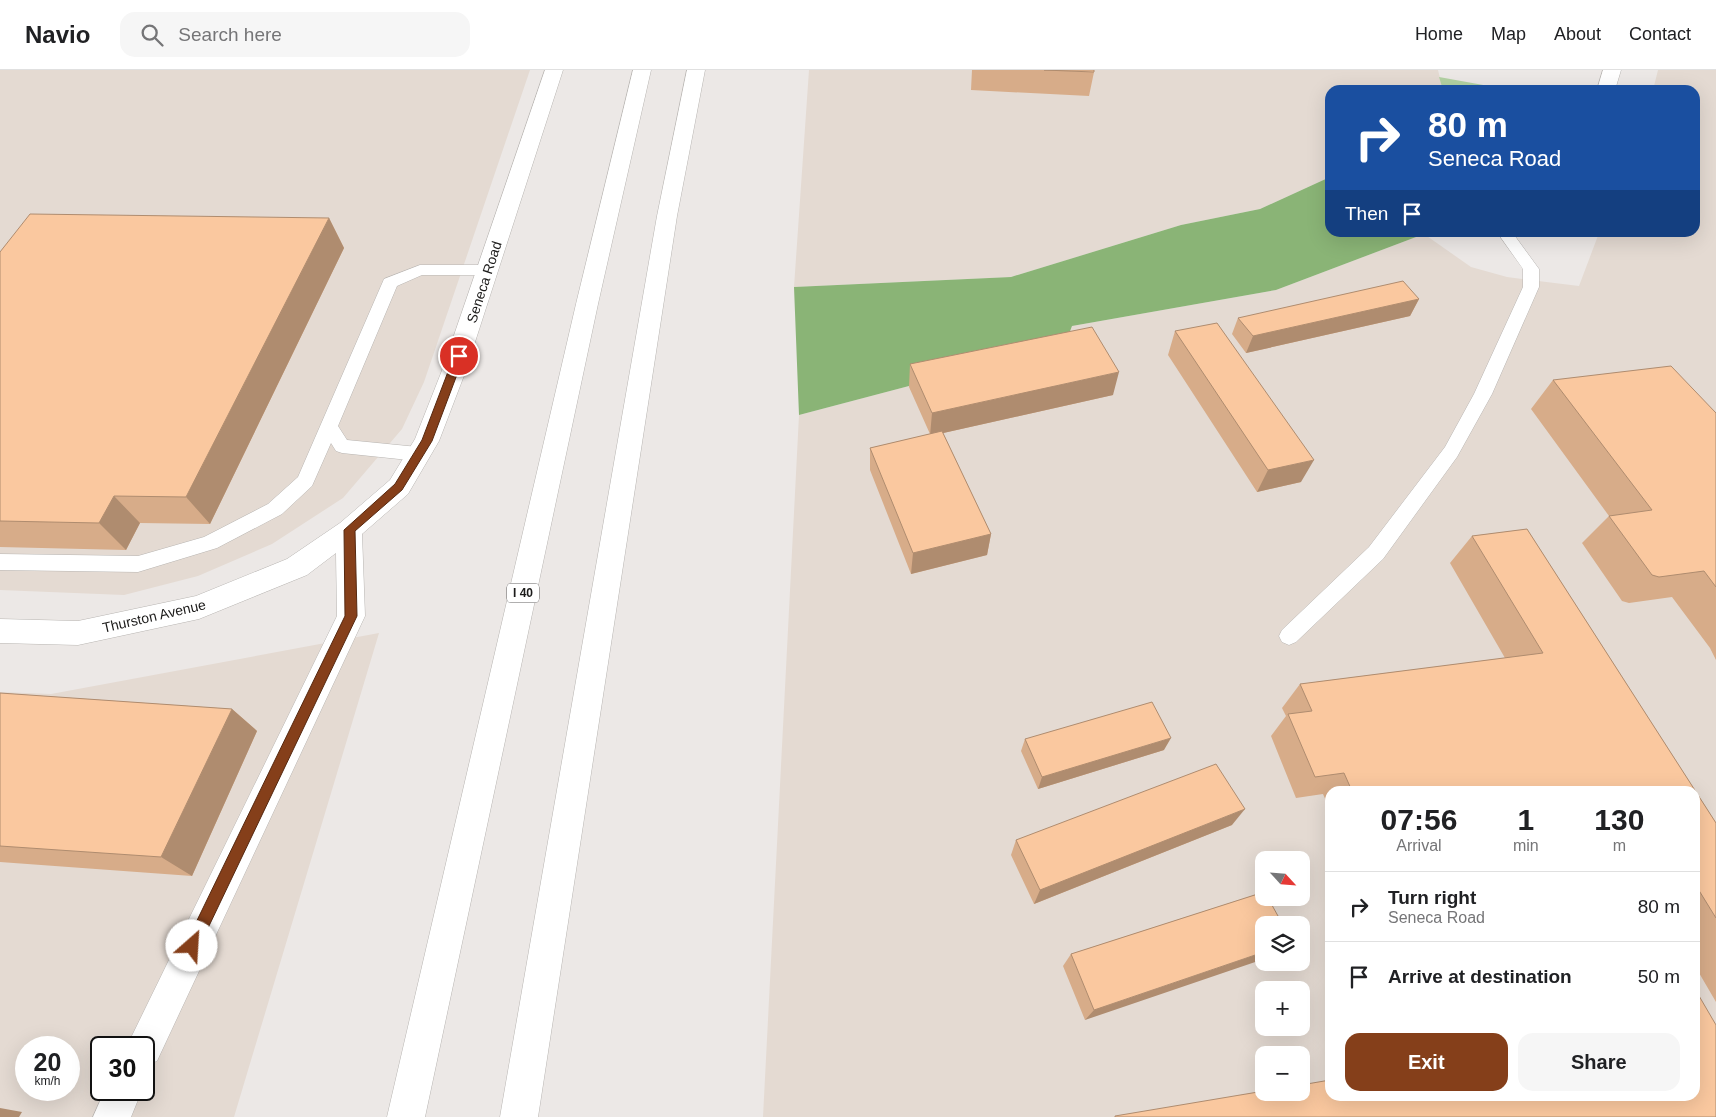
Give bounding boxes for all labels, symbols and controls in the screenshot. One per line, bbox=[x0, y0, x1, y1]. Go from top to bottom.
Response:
search box bbox=[120, 12, 470, 57]
text: Navio bbox=[25, 21, 90, 48]
icon: search bbox=[138, 21, 166, 49]
text: Search here bbox=[178, 24, 282, 45]
text: Home bbox=[1415, 24, 1463, 44]
text: Map bbox=[1491, 24, 1526, 44]
text: About bbox=[1554, 24, 1601, 44]
text: Contact bbox=[1629, 24, 1691, 44]
icon: right bbox=[1345, 105, 1410, 170]
text: 80 m bbox=[1428, 105, 1508, 144]
text: Seneca Road bbox=[1428, 146, 1561, 171]
icon: arrive bbox=[1398, 200, 1426, 228]
text: Then bbox=[1345, 203, 1388, 224]
street label: Seneca Road bbox=[463, 239, 505, 325]
pin bbox=[438, 335, 480, 377]
icon: arrive bbox=[445, 342, 473, 370]
road number: I 40 bbox=[507, 584, 539, 602]
street label: Thurston Avenue bbox=[101, 596, 207, 636]
text: 07:56 bbox=[1381, 803, 1457, 836]
text: 1 bbox=[1517, 803, 1534, 836]
text: 130 bbox=[1594, 803, 1644, 836]
text: Arrival bbox=[1396, 837, 1442, 854]
text: min bbox=[1513, 837, 1539, 854]
text: m bbox=[1613, 837, 1626, 854]
north arrow bbox=[1255, 851, 1310, 906]
map controls bbox=[1255, 851, 1310, 1101]
text: Turn right bbox=[1388, 887, 1476, 908]
icon: right bbox=[1345, 893, 1373, 921]
text: 80 m bbox=[1638, 896, 1680, 917]
text: Seneca Road bbox=[1388, 909, 1485, 926]
button: layers bbox=[1255, 916, 1310, 971]
position arrow bbox=[165, 919, 217, 971]
icon: arrive bbox=[1345, 963, 1373, 991]
text: Arrive at destination bbox=[1388, 966, 1572, 987]
text: 50 m bbox=[1638, 966, 1680, 987]
button: + bbox=[1255, 981, 1310, 1036]
button: Exit bbox=[1345, 1033, 1508, 1091]
button: Share bbox=[1518, 1033, 1680, 1091]
speed limit sign: 30 bbox=[90, 1036, 155, 1101]
button: − bbox=[1255, 1046, 1310, 1101]
text: 20 bbox=[34, 1048, 61, 1076]
text: km/h bbox=[34, 1074, 61, 1088]

